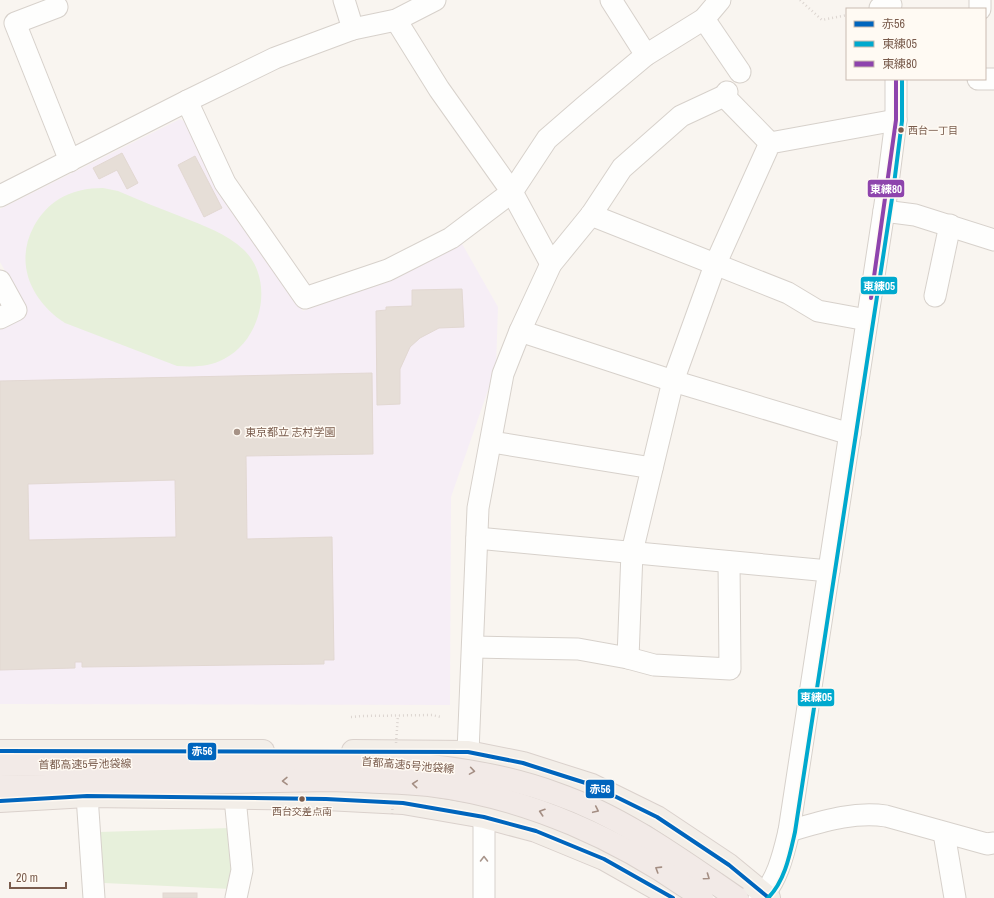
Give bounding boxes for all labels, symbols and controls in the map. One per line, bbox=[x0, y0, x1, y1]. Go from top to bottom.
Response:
legend bbox=[846, 8, 986, 80]
text: 赤56 bbox=[882, 16, 905, 32]
text: 東練05 bbox=[882, 36, 917, 52]
text: 東練80 bbox=[882, 56, 917, 72]
place label: 西台一丁目 bbox=[908, 124, 958, 137]
marker: 西台一丁目 bbox=[896, 125, 906, 135]
line badge: 東練80 bbox=[867, 179, 905, 198]
text: 東練80 bbox=[870, 182, 902, 196]
line badge: 東練05 bbox=[860, 276, 898, 295]
text: 東練05 bbox=[863, 279, 895, 293]
place label: 東京都立 志村学園 bbox=[245, 425, 336, 439]
marker: 東京都立 志村学園 bbox=[232, 427, 242, 437]
line badge: 東練05 bbox=[797, 688, 835, 707]
text: 東練05 bbox=[800, 690, 832, 704]
line badge: 赤56 bbox=[187, 742, 217, 761]
text: 赤56 bbox=[191, 744, 213, 758]
street label: 首都高速5号池袋線 bbox=[361, 754, 455, 776]
street label: 首都高速5号池袋線 bbox=[38, 756, 132, 772]
one-way arrow bbox=[469, 766, 475, 775]
one-way arrow bbox=[282, 777, 288, 785]
line badge: 赤56 bbox=[585, 779, 615, 799]
one-way arrow bbox=[412, 780, 418, 789]
text: 赤56 bbox=[589, 782, 611, 796]
marker: 西台交差点南 bbox=[297, 794, 307, 804]
place label: 西台交差点南 bbox=[272, 805, 332, 818]
one-way arrow bbox=[592, 805, 599, 813]
one-way arrow bbox=[538, 808, 545, 817]
one-way arrow bbox=[480, 856, 488, 862]
scale bar bbox=[10, 864, 66, 890]
one-way arrow bbox=[655, 866, 662, 874]
text: 20 m bbox=[16, 870, 38, 886]
one-way arrow bbox=[703, 872, 710, 880]

